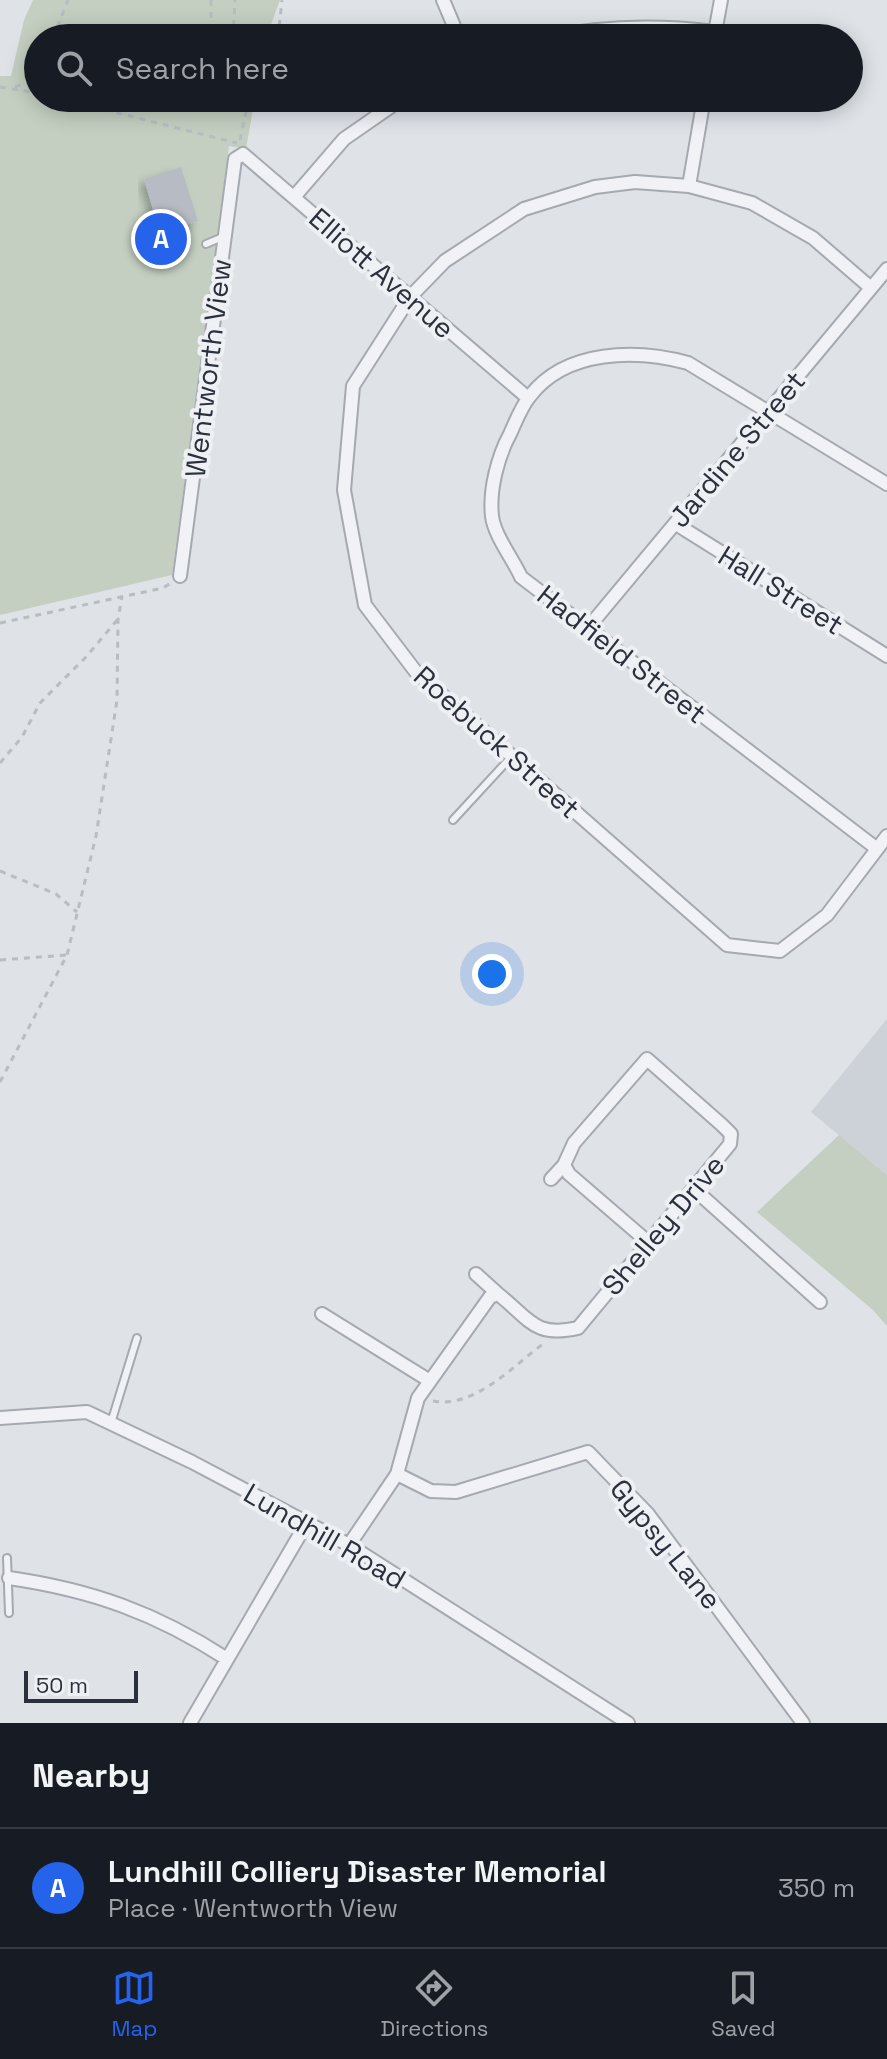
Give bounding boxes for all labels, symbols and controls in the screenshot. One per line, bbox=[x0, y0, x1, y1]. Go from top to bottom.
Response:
search box bbox=[24, 24, 863, 112]
icon: search bbox=[52, 46, 96, 90]
text: Search here bbox=[116, 49, 289, 88]
street label: Elliott Avenue bbox=[302, 200, 462, 346]
pin: A bbox=[135, 209, 187, 269]
street label: Wentworth View bbox=[177, 257, 239, 479]
street label: Jardine Street bbox=[661, 363, 813, 535]
street label: Hall Street bbox=[712, 537, 850, 643]
street label: Hadfield Street bbox=[530, 577, 714, 731]
street label: Roebuck Street bbox=[406, 658, 588, 826]
your location bbox=[472, 954, 512, 994]
street label: Shelley Drive bbox=[594, 1147, 732, 1303]
street label: Gypsy Lane bbox=[602, 1471, 730, 1617]
street label: Lundhill Road bbox=[238, 1475, 412, 1597]
scale bar bbox=[24, 1667, 138, 1703]
text: 50 m bbox=[36, 1671, 88, 1699]
text: Nearby bbox=[32, 1754, 150, 1797]
text: Lundhill Colliery Disaster Memorial bbox=[108, 1852, 606, 1891]
text: A bbox=[50, 1871, 66, 1905]
text: 350 m bbox=[778, 1871, 855, 1905]
text: Place · Wentworth View bbox=[108, 1891, 398, 1925]
tab: Map bbox=[112, 1966, 157, 2042]
tab: Directions bbox=[380, 1966, 488, 2042]
tab: Saved bbox=[711, 1966, 775, 2042]

